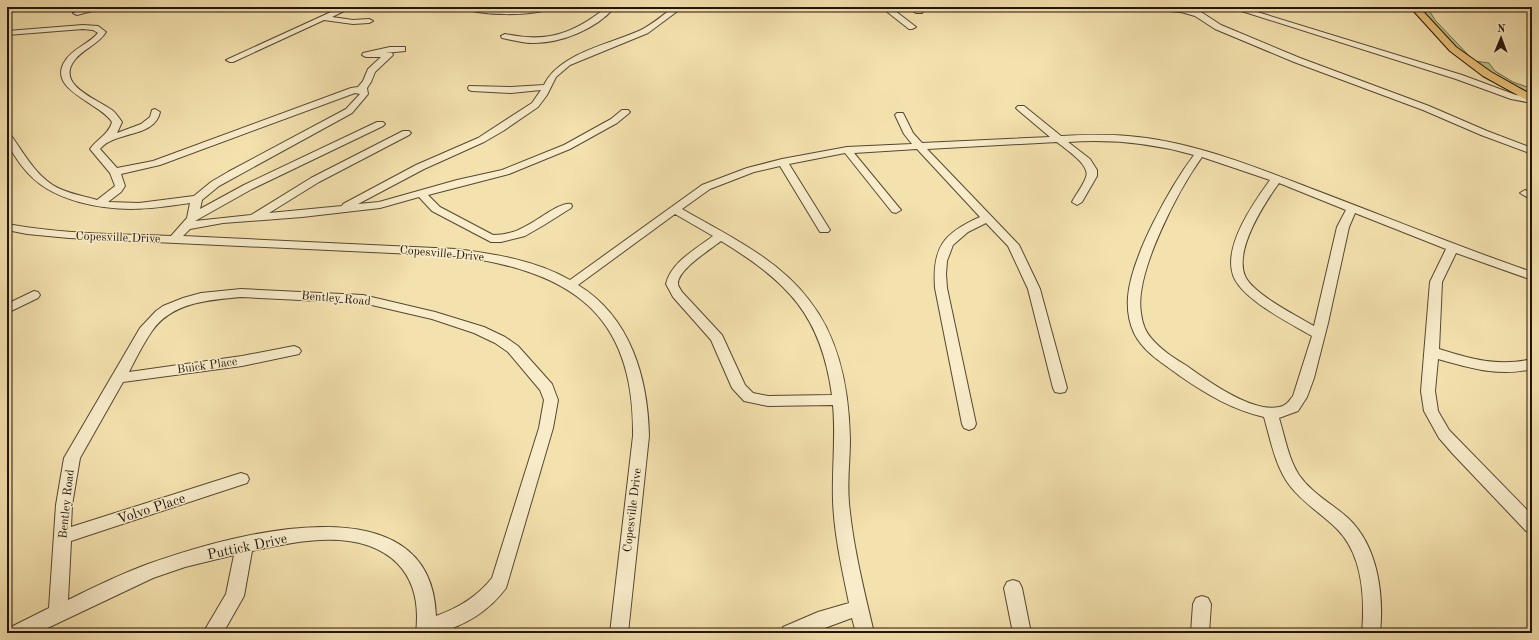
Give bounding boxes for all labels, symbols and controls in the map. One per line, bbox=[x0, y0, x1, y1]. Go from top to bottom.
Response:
north arrow bbox=[1481, 18, 1521, 58]
text: N bbox=[1497, 24, 1506, 35]
street label: Copesville Drive bbox=[75, 231, 161, 245]
street label: Copesville Drive bbox=[399, 244, 485, 264]
street label: Bentley Road bbox=[301, 290, 371, 308]
street label: Buick Place bbox=[176, 356, 239, 376]
street label: Copesville Drive bbox=[622, 467, 644, 553]
street label: Bentley Road bbox=[57, 469, 77, 539]
street label: Volvo Place bbox=[116, 491, 187, 527]
street label: Puttick Drive bbox=[206, 532, 289, 562]

